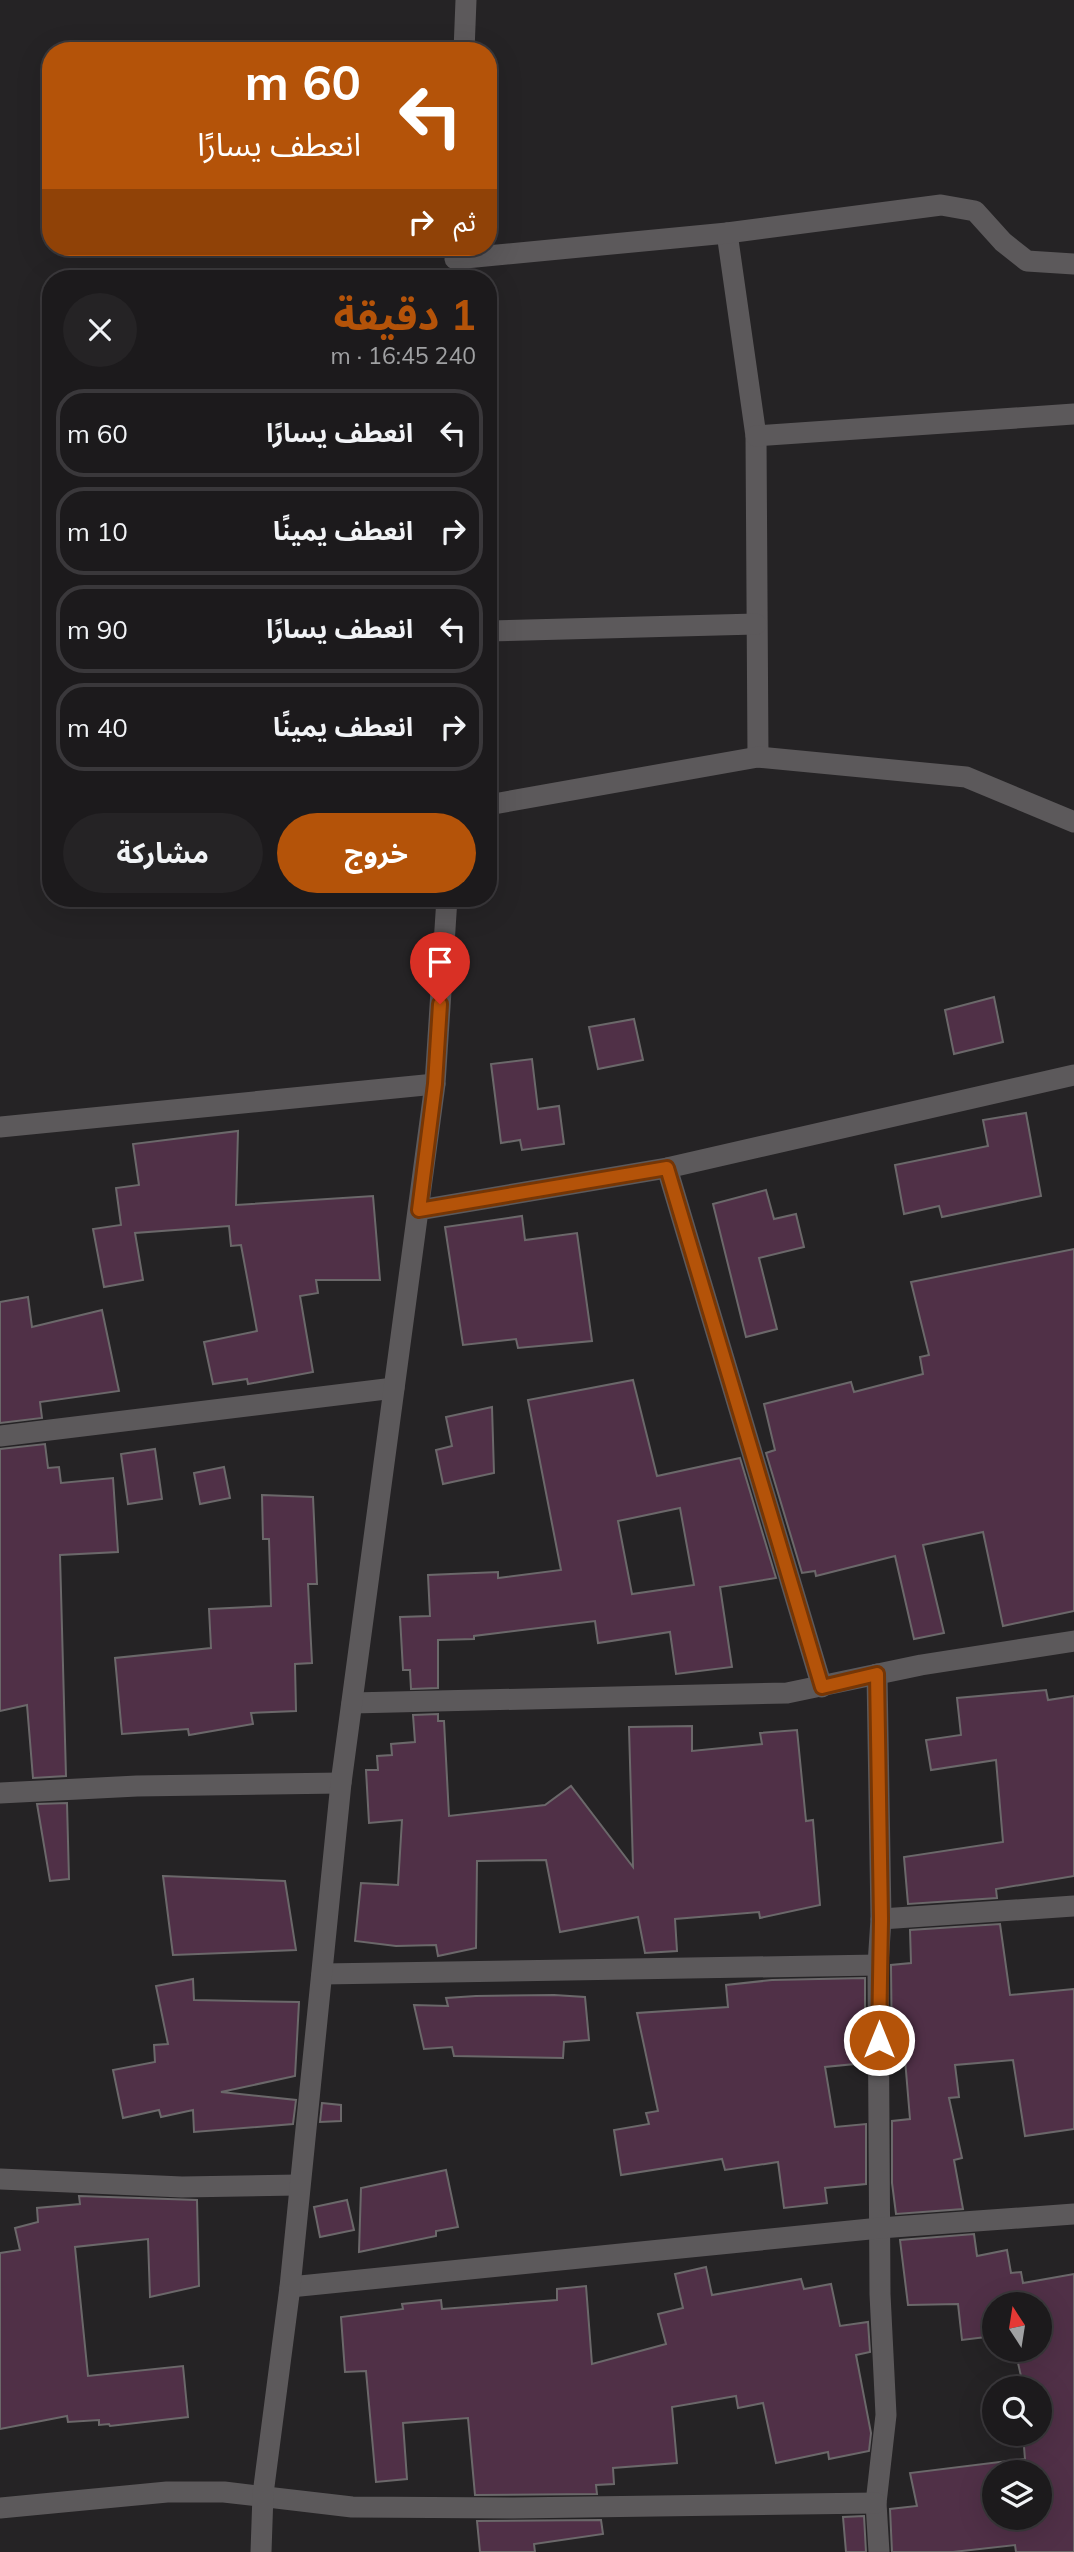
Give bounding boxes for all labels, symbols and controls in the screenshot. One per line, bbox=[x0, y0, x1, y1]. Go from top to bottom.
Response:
text: 60 m bbox=[245, 51, 361, 112]
icon: left bbox=[385, 70, 476, 161]
text: انعطف يسارًا bbox=[197, 124, 361, 164]
icon: right bbox=[402, 203, 440, 241]
text: ثم bbox=[454, 205, 476, 238]
text: 1 دقيقة bbox=[334, 288, 476, 341]
button: close bbox=[63, 293, 137, 367]
text: 240 m · 16:45 bbox=[331, 341, 476, 370]
icon: left bbox=[434, 414, 472, 452]
text: انعطف يسارًا bbox=[266, 416, 413, 449]
text: 60 m bbox=[67, 417, 128, 450]
icon: right bbox=[434, 512, 472, 550]
text: انعطف يمينًا bbox=[273, 514, 413, 547]
text: 10 m bbox=[67, 515, 128, 548]
icon: left bbox=[434, 610, 472, 648]
text: انعطف يسارًا bbox=[266, 612, 413, 645]
text: 90 m bbox=[67, 613, 128, 646]
icon: right bbox=[434, 708, 472, 746]
text: انعطف يمينًا bbox=[273, 710, 413, 743]
text: 40 m bbox=[67, 711, 128, 744]
button: مشاركة bbox=[63, 813, 263, 893]
button: خروج bbox=[277, 813, 476, 893]
pin bbox=[410, 932, 470, 1004]
icon: arrive bbox=[421, 943, 459, 981]
position arrow bbox=[842, 2003, 916, 2077]
north arrow bbox=[982, 2292, 1052, 2362]
map controls bbox=[982, 2292, 1052, 2530]
button: search bbox=[982, 2376, 1052, 2446]
button: layers bbox=[982, 2460, 1052, 2530]

